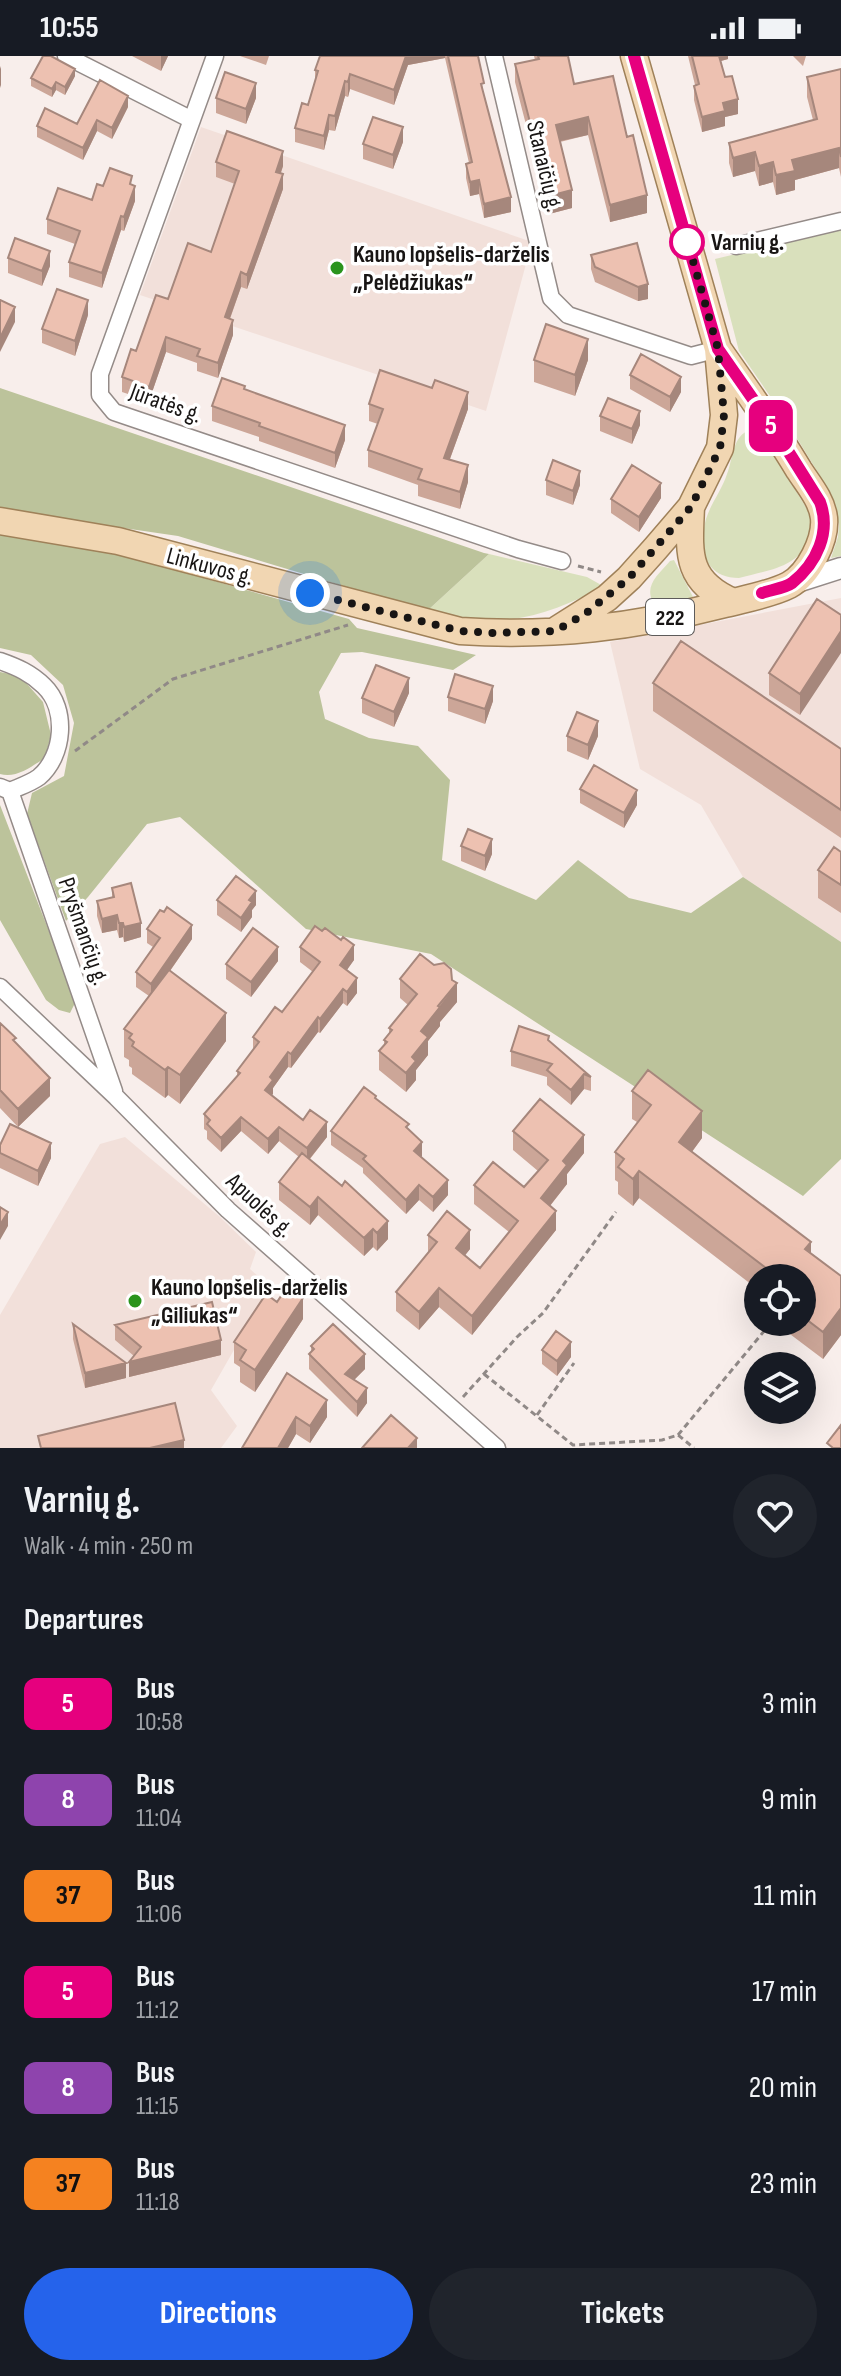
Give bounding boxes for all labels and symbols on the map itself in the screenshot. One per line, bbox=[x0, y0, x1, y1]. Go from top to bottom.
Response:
street label: Stanaičių g. bbox=[520, 118, 569, 215]
marker: Varnių g. bbox=[670, 225, 704, 259]
place label: Varnių g. bbox=[711, 228, 784, 257]
place label: Kauno lopšelis-darželis „Pelėdžiukas“ bbox=[353, 240, 550, 297]
marker: Kauno lopšelis-darželis „Pelėdžiukas“ bbox=[328, 259, 346, 277]
street label: Jūratės g. bbox=[125, 377, 206, 430]
line badge: 5 bbox=[745, 400, 797, 452]
street label: Linkuvos g. bbox=[163, 541, 256, 592]
your location bbox=[290, 573, 330, 613]
road number: 222 bbox=[646, 599, 694, 635]
street label: Pryšmančių g. bbox=[52, 873, 115, 989]
street label: Apuolės g. bbox=[219, 1166, 299, 1244]
place label: Kauno lopšelis-darželis „Giliukas“ bbox=[151, 1273, 348, 1330]
marker: Kauno lopšelis-darželis „Giliukas“ bbox=[126, 1292, 144, 1310]

